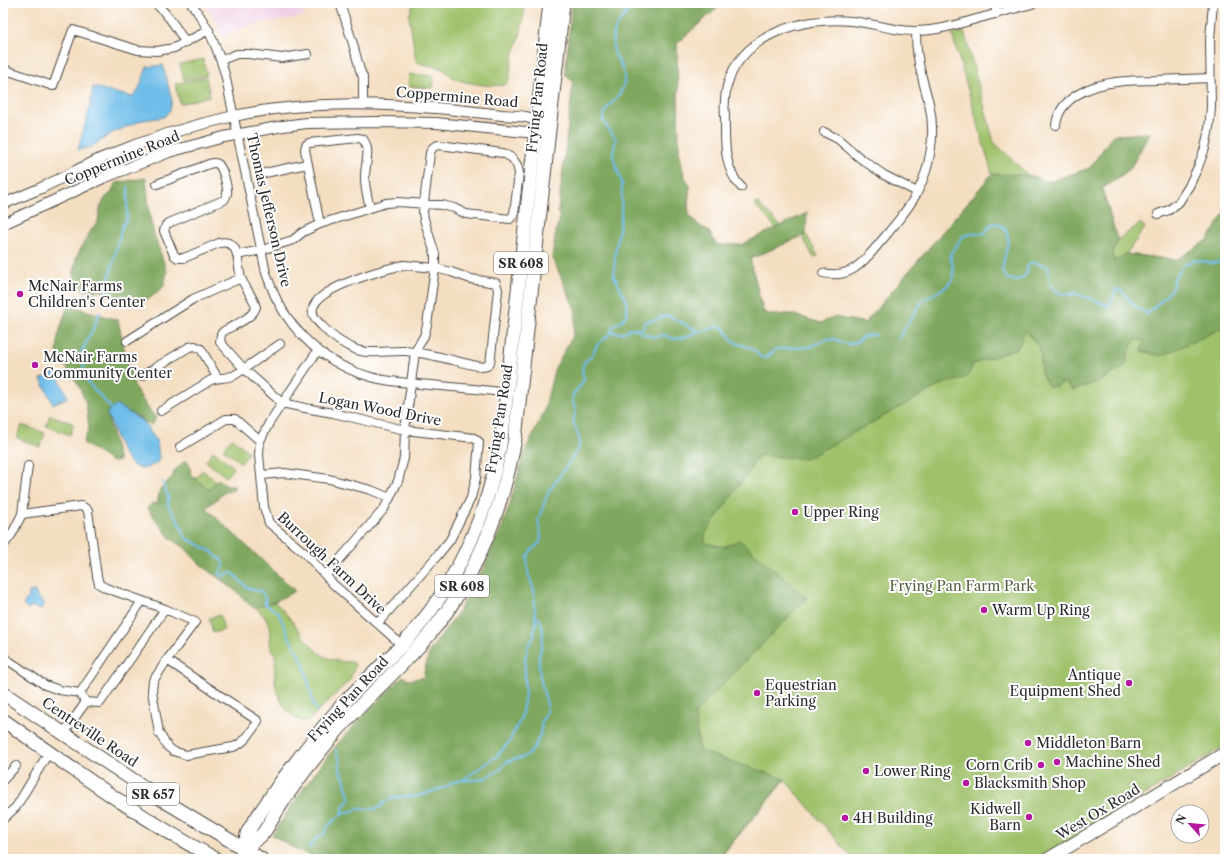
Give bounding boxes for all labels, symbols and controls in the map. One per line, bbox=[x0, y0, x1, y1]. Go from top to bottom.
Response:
street label: Frying Pan Road bbox=[522, 42, 552, 154]
street label: Coppermine Road bbox=[395, 83, 519, 111]
street label: Coppermine Road bbox=[62, 127, 183, 189]
street label: Thomas Jefferson Drive bbox=[243, 131, 296, 289]
road number: SR 608 bbox=[494, 252, 548, 274]
place label: McNair Farms Children's Center bbox=[28, 277, 146, 311]
marker: McNair Farms Children's Center bbox=[15, 289, 25, 299]
place label: McNair Farms Community Center bbox=[43, 348, 172, 382]
marker: McNair Farms Community Center bbox=[30, 360, 40, 370]
street label: Frying Pan Road bbox=[481, 363, 517, 475]
street label: Logan Wood Drive bbox=[317, 388, 443, 430]
place label: Upper Ring bbox=[803, 503, 879, 521]
marker: Upper Ring bbox=[790, 507, 800, 517]
street label: Burrough Farm Drive bbox=[274, 508, 390, 618]
road number: SR 608 bbox=[435, 575, 489, 597]
park label: Frying Pan Farm Park bbox=[890, 577, 1035, 595]
place label: Warm Up Ring bbox=[991, 601, 1090, 619]
marker: Warm Up Ring bbox=[979, 605, 989, 615]
street label: Frying Pan Road bbox=[304, 652, 393, 746]
place label: Antique Equipment Shed bbox=[1010, 666, 1121, 700]
place label: Equestrian Parking bbox=[765, 676, 837, 710]
marker: Antique Equipment Shed bbox=[1124, 678, 1134, 688]
marker: Equestrian Parking bbox=[752, 688, 762, 698]
street label: Centreville Road bbox=[39, 693, 142, 771]
place label: Middleton Barn bbox=[1036, 734, 1142, 752]
marker: Middleton Barn bbox=[1023, 738, 1033, 748]
place label: Machine Shed bbox=[1065, 753, 1161, 771]
place label: Corn Crib bbox=[966, 756, 1033, 774]
marker: Machine Shed bbox=[1052, 757, 1062, 767]
marker: Corn Crib bbox=[1036, 760, 1046, 770]
place label: Lower Ring bbox=[874, 762, 951, 780]
marker: Lower Ring bbox=[861, 766, 871, 776]
place label: Blacksmith Shop bbox=[974, 774, 1086, 792]
marker: Blacksmith Shop bbox=[961, 778, 971, 788]
street label: West Ox Road bbox=[1052, 780, 1144, 845]
road number: SR 657 bbox=[127, 783, 179, 805]
place label: Kidwell Barn bbox=[970, 800, 1021, 834]
north arrow bbox=[1170, 804, 1210, 844]
place label: 4H Building bbox=[853, 809, 933, 827]
marker: Kidwell Barn bbox=[1024, 812, 1034, 822]
text: N bbox=[1173, 812, 1190, 827]
marker: 4H Building bbox=[840, 813, 850, 823]

